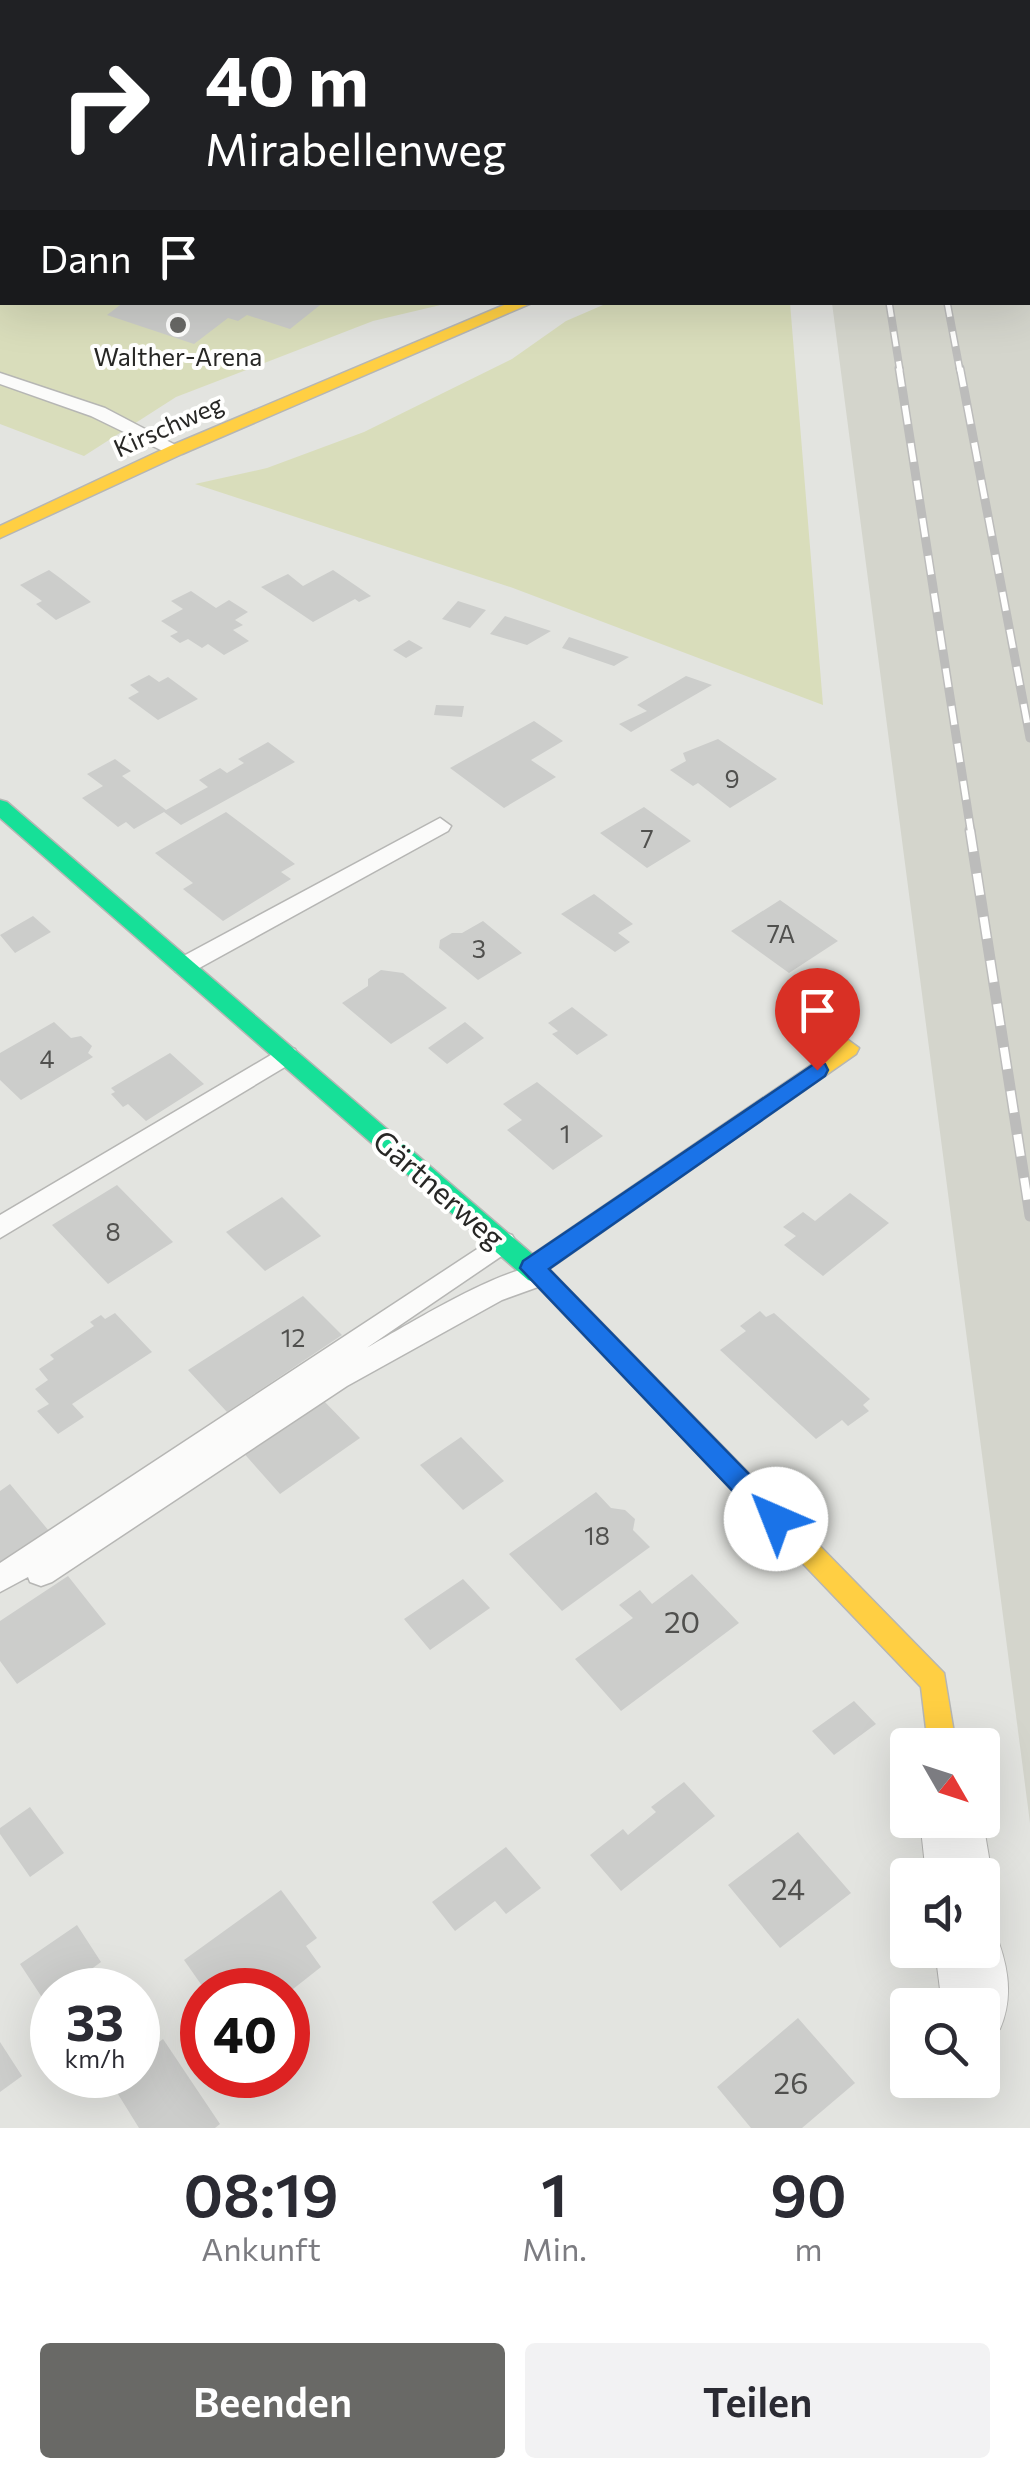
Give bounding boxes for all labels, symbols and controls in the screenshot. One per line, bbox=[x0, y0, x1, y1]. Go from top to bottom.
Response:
text: 40 m bbox=[205, 35, 369, 120]
icon: right bbox=[40, 40, 170, 170]
text: Mirabellenweg bbox=[205, 120, 506, 175]
icon: arrive bbox=[151, 230, 206, 285]
text: Dann bbox=[40, 234, 131, 281]
marker: Walther-Arena bbox=[167, 314, 189, 336]
place label: Walther-Arena bbox=[94, 341, 262, 371]
street label: Kirschweg bbox=[109, 387, 228, 462]
house number: 9 bbox=[724, 763, 740, 793]
house number: 7 bbox=[640, 823, 654, 853]
house number: 7A bbox=[767, 918, 795, 948]
house number: 3 bbox=[472, 933, 486, 963]
pin bbox=[775, 968, 860, 1071]
icon: arrive bbox=[790, 983, 845, 1038]
house number: 4 bbox=[39, 1043, 55, 1073]
house number: 1 bbox=[560, 1118, 570, 1148]
street label: Gärtnerweg bbox=[367, 1121, 513, 1255]
house number: 8 bbox=[105, 1216, 121, 1246]
house number: 12 bbox=[281, 1322, 305, 1352]
position arrow bbox=[724, 1467, 828, 1571]
house number: 18 bbox=[584, 1520, 610, 1550]
house number: 20 bbox=[664, 1602, 700, 1639]
north arrow bbox=[890, 1728, 1000, 1838]
map controls bbox=[890, 1728, 1000, 2098]
button: sound bbox=[890, 1858, 1000, 1968]
house number: 24 bbox=[771, 1869, 805, 1906]
speed limit sign: 40 bbox=[180, 1968, 310, 2098]
button: search bbox=[890, 1988, 1000, 2098]
text: 33 bbox=[66, 1990, 124, 2051]
text: km/h bbox=[65, 2043, 125, 2073]
house number: 26 bbox=[774, 2063, 808, 2100]
text: 08:19 bbox=[183, 2156, 339, 2229]
text: 1 bbox=[541, 2156, 568, 2229]
text: 90 bbox=[770, 2156, 847, 2229]
text: Ankunft bbox=[201, 2228, 321, 2268]
text: Min. bbox=[522, 2228, 587, 2268]
text: m bbox=[794, 2228, 822, 2268]
button: Beenden bbox=[40, 2343, 505, 2458]
button: Teilen bbox=[525, 2343, 990, 2458]

